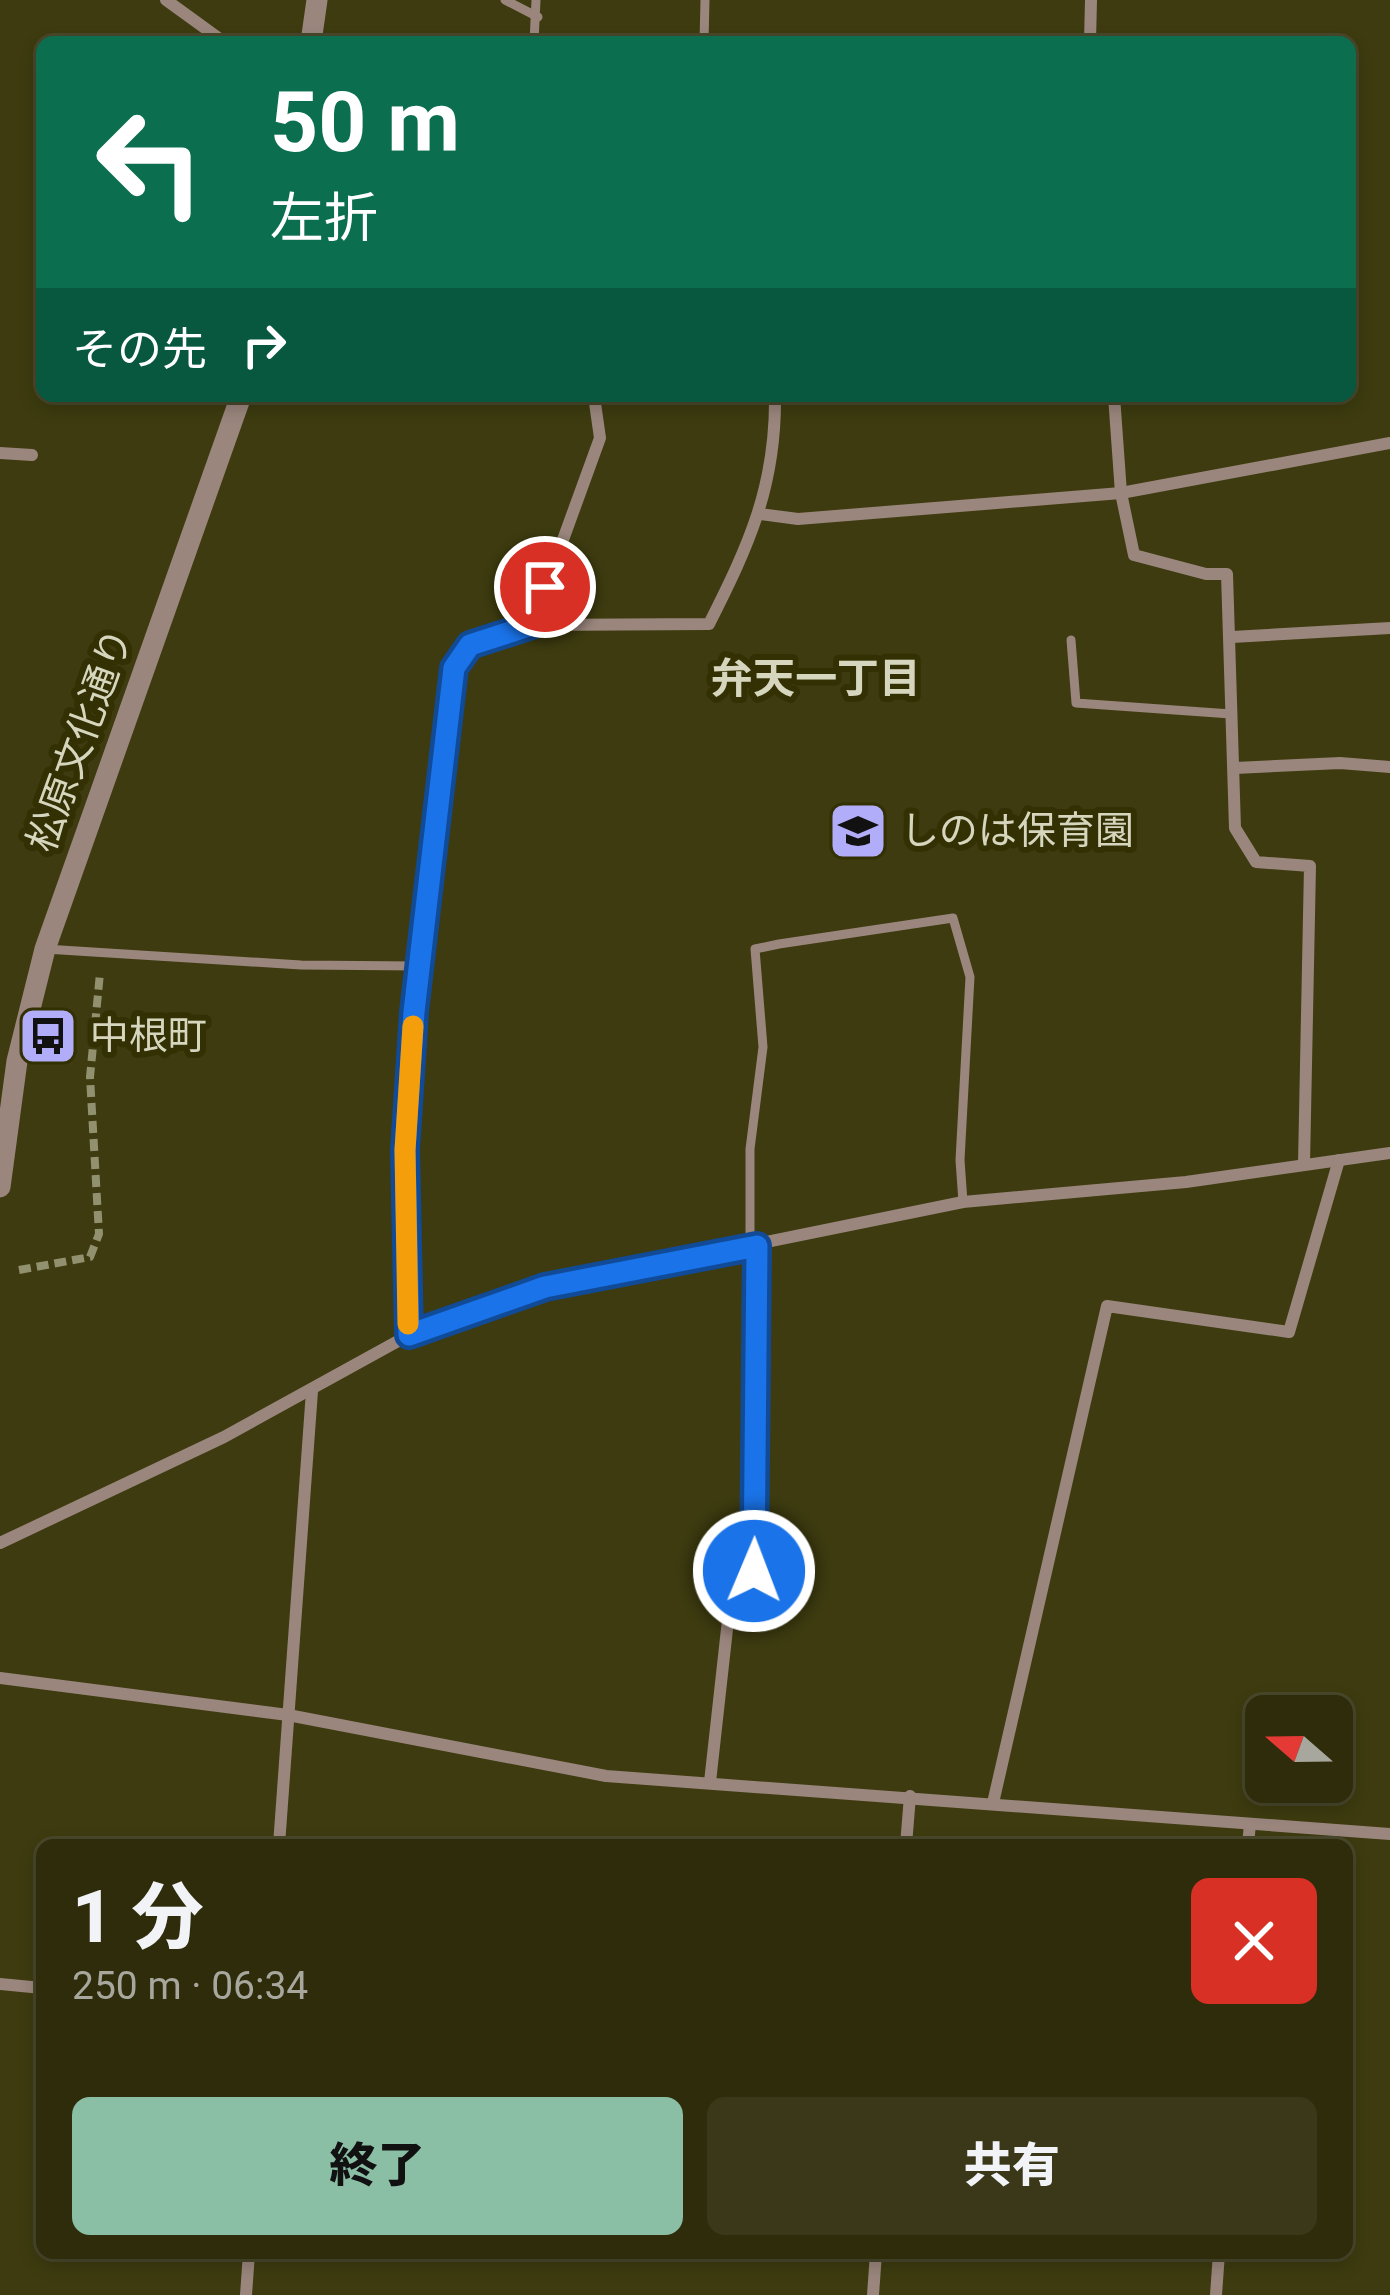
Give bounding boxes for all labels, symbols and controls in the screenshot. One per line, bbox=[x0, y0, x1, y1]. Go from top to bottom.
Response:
text: 50 m bbox=[270, 73, 460, 172]
icon: left bbox=[72, 84, 228, 240]
text: 左折 bbox=[270, 187, 378, 250]
icon: right bbox=[231, 312, 297, 378]
text: その先 bbox=[72, 323, 207, 376]
pin bbox=[494, 536, 596, 638]
icon: arrive bbox=[512, 554, 578, 620]
street label: 松原文化通り bbox=[18, 622, 142, 858]
district label: 弁天一丁目 bbox=[711, 654, 921, 703]
school or university icon: しのは保育園 bbox=[827, 800, 889, 862]
place label: しのは保育園 bbox=[900, 808, 1134, 854]
bus stop icon: 中根町 bbox=[17, 1005, 79, 1067]
place label: 中根町 bbox=[90, 1013, 207, 1059]
position arrow bbox=[691, 1508, 817, 1634]
north arrow bbox=[1245, 1695, 1353, 1803]
map controls bbox=[1245, 1695, 1353, 1803]
text: 1 分 bbox=[72, 1875, 203, 1960]
button: close bbox=[1191, 1878, 1317, 2004]
text: 250 m · 06:34 bbox=[72, 1963, 308, 2009]
button: 終了 bbox=[72, 2097, 683, 2235]
button: 共有 bbox=[707, 2097, 1317, 2235]

